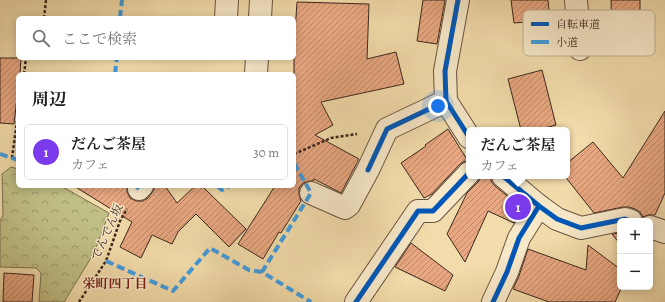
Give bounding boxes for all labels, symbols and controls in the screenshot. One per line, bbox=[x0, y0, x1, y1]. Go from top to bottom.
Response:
legend bbox=[523, 10, 655, 56]
search box bbox=[16, 16, 296, 60]
text: 自転車道 bbox=[556, 17, 600, 32]
icon: search bbox=[30, 27, 52, 49]
text: ここで検索 bbox=[62, 29, 137, 49]
text: 小道 bbox=[556, 35, 578, 50]
text: 周辺 bbox=[32, 88, 66, 111]
your location bbox=[428, 96, 448, 116]
popup bbox=[466, 127, 570, 179]
text: だんご茶屋 bbox=[71, 134, 146, 154]
text: だんご茶屋 bbox=[480, 135, 556, 155]
text: 1 bbox=[44, 144, 48, 161]
text: 30 m bbox=[253, 144, 279, 161]
text: カフェ bbox=[71, 156, 109, 173]
text: カフェ bbox=[480, 157, 519, 174]
pin: 1 bbox=[505, 192, 531, 222]
street label: でんでん坂 bbox=[87, 201, 127, 263]
map controls bbox=[617, 218, 653, 290]
button: + bbox=[617, 218, 653, 254]
button: − bbox=[617, 254, 653, 290]
district label: 栄町四丁目 bbox=[82, 275, 148, 292]

